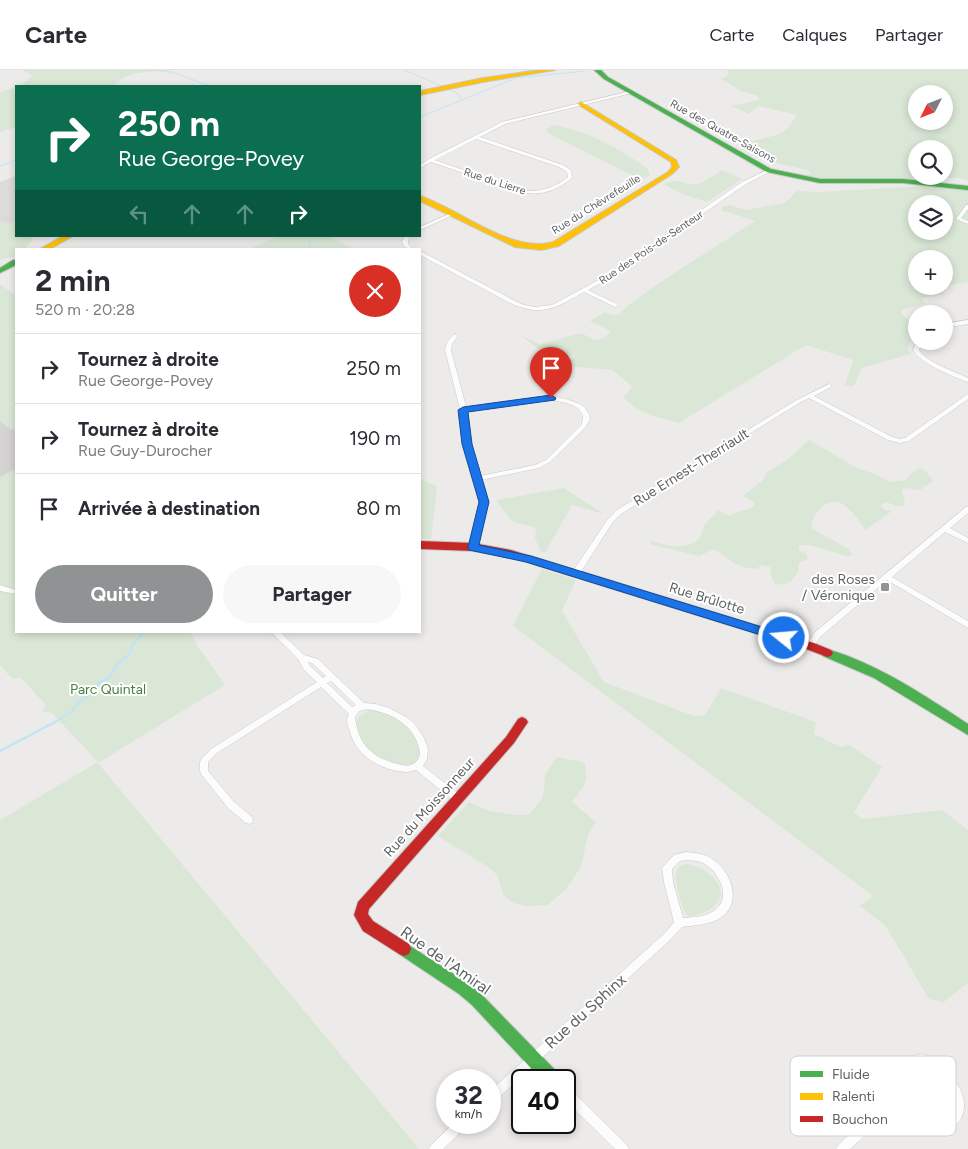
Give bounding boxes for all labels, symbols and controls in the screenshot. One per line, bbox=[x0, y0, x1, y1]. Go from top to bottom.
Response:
text: Carte bbox=[25, 20, 87, 49]
text: Carte bbox=[709, 24, 754, 46]
text: Calques bbox=[782, 24, 847, 46]
text: Partager bbox=[875, 24, 943, 46]
north arrow bbox=[908, 85, 952, 130]
map controls bbox=[908, 85, 953, 350]
street label: Rue des Quatre-Saisons bbox=[668, 97, 778, 166]
text: 250 m bbox=[118, 103, 220, 145]
icon: right bbox=[35, 105, 100, 170]
button: search bbox=[908, 140, 953, 185]
text: Rue George-Povey bbox=[118, 145, 304, 172]
street label: Rue du Lierre bbox=[462, 165, 528, 198]
street label: Rue du Chèvrefeuille bbox=[550, 172, 643, 237]
button: layers bbox=[908, 195, 953, 240]
icon: left bbox=[125, 200, 153, 228]
icon: ahead bbox=[178, 200, 206, 228]
icon: ahead bbox=[231, 200, 259, 228]
icon: right bbox=[284, 200, 312, 228]
street label: Rue des Pois-de-Senteur bbox=[597, 208, 706, 287]
button: + bbox=[908, 250, 953, 295]
text: 2 min bbox=[35, 262, 111, 299]
button: close bbox=[349, 265, 401, 317]
text: 520 m · 20:28 bbox=[35, 300, 135, 319]
button: − bbox=[908, 305, 953, 350]
pin bbox=[530, 347, 572, 398]
text: Tournez à droite bbox=[78, 348, 219, 371]
icon: arrive bbox=[537, 354, 565, 382]
icon: right bbox=[35, 355, 63, 383]
text: 250 m bbox=[346, 357, 401, 380]
text: Rue George-Povey bbox=[78, 371, 213, 390]
text: Tournez à droite bbox=[78, 418, 219, 441]
icon: right bbox=[35, 425, 63, 453]
street label: Rue Ernest-Therriault bbox=[630, 425, 752, 510]
text: 190 m bbox=[349, 427, 401, 450]
text: Rue Guy-Durocher bbox=[78, 441, 212, 460]
icon: arrive bbox=[35, 495, 63, 523]
text: Arrivée à destination bbox=[78, 497, 260, 520]
text: 80 m bbox=[356, 497, 401, 520]
button: Quitter bbox=[35, 565, 213, 623]
button: Partager bbox=[223, 565, 401, 623]
place label: des Roses / Véronique bbox=[802, 571, 875, 604]
street label: Rue Brûlotte bbox=[667, 579, 747, 618]
marker: des Roses / Véronique bbox=[879, 581, 891, 593]
position arrow bbox=[757, 611, 809, 663]
park label: Parc Quintal bbox=[70, 681, 146, 698]
street label: Rue du Moissonneur bbox=[380, 754, 478, 860]
street label: Rue de l'Amiral bbox=[397, 922, 494, 998]
street label: Rue du Sphinx bbox=[541, 970, 630, 1053]
legend bbox=[790, 1056, 956, 1136]
text: Fluide bbox=[832, 1066, 870, 1083]
speed limit sign: 40 bbox=[511, 1069, 576, 1134]
text: 32 bbox=[454, 1080, 483, 1110]
text: Ralenti bbox=[832, 1088, 875, 1105]
text: km/h bbox=[455, 1107, 482, 1121]
text: Bouchon bbox=[832, 1111, 888, 1128]

